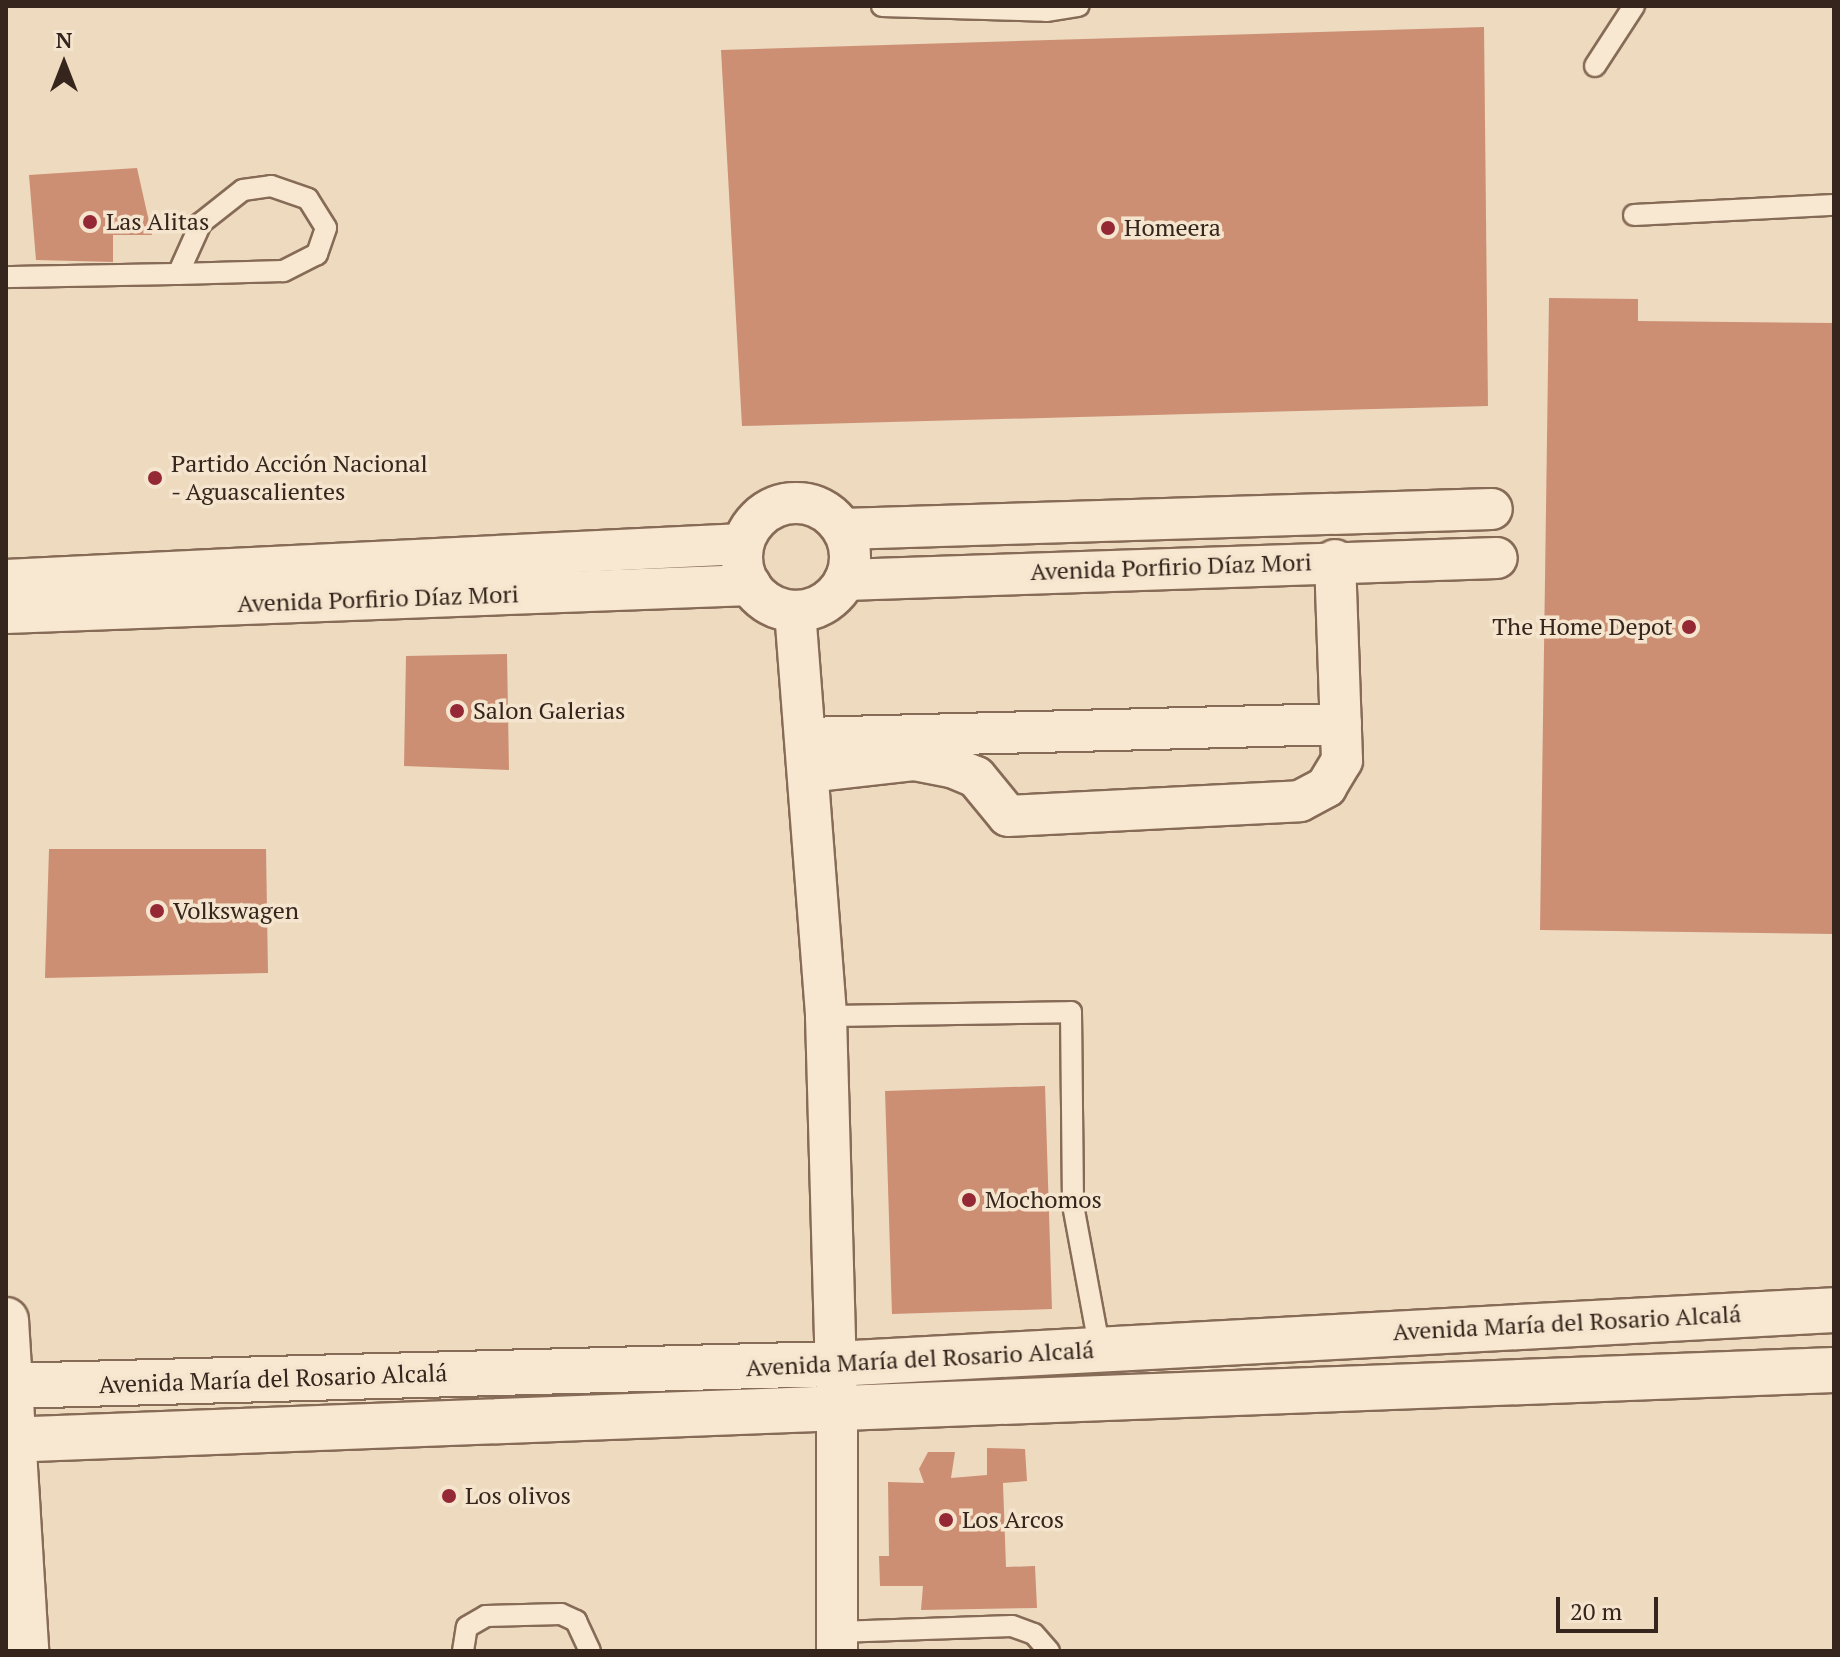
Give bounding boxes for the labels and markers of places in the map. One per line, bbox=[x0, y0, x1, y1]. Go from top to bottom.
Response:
place label: Las Alitas bbox=[106, 208, 210, 236]
marker: Las Alitas bbox=[81, 213, 99, 231]
place label: Homeera bbox=[1124, 214, 1221, 242]
marker: Homeera bbox=[1099, 219, 1117, 237]
place label: Partido Acción Nacional - Aguascalientes bbox=[171, 450, 428, 506]
marker: Partido Acción Nacional - Aguascalientes bbox=[146, 469, 164, 487]
place label: The Home Depot bbox=[1492, 613, 1673, 641]
marker: The Home Depot bbox=[1680, 618, 1698, 636]
place label: Salon Galerias bbox=[473, 697, 625, 725]
marker: Salon Galerias bbox=[448, 702, 466, 720]
place label: Volkswagen bbox=[173, 897, 299, 925]
marker: Volkswagen bbox=[148, 902, 166, 920]
place label: Mochomos bbox=[985, 1186, 1102, 1214]
marker: Mochomos bbox=[960, 1191, 978, 1209]
place label: Los olivos bbox=[465, 1482, 571, 1510]
marker: Los olivos bbox=[440, 1487, 458, 1505]
place label: Los Arcos bbox=[962, 1506, 1065, 1534]
marker: Los Arcos bbox=[937, 1511, 955, 1529]

